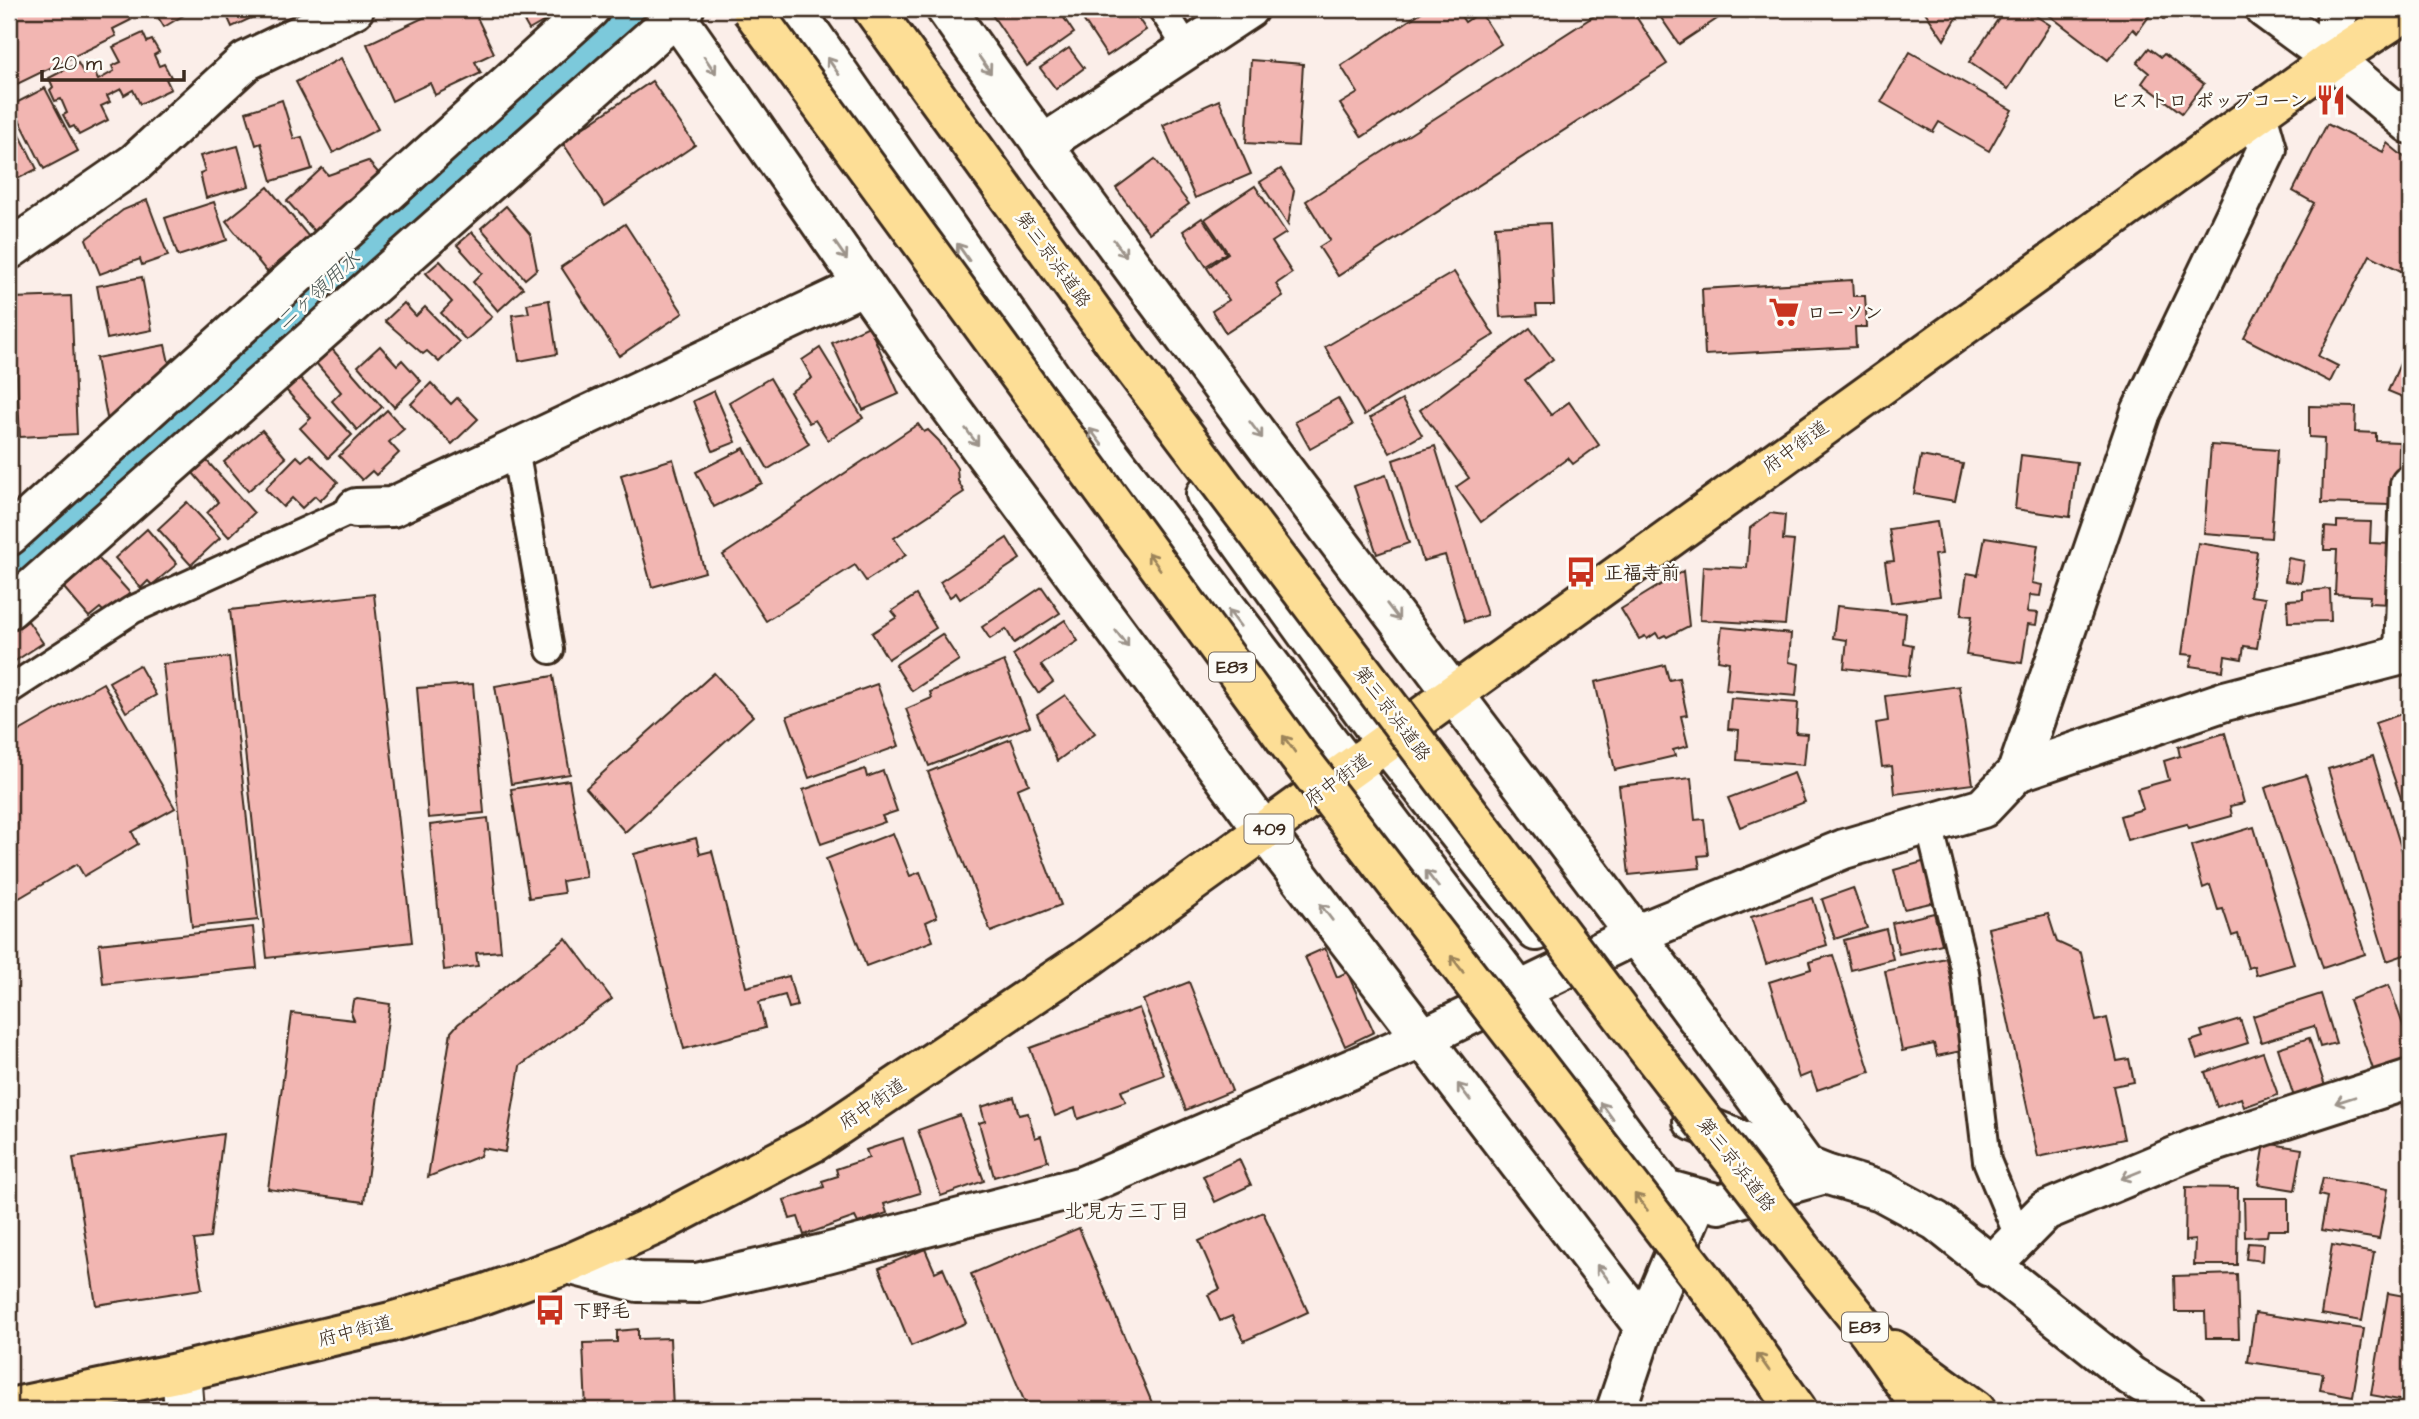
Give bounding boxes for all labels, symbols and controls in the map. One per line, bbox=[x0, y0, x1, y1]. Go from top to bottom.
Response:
scale bar bbox=[42, 38, 184, 82]
text: 20 m bbox=[52, 49, 103, 78]
one-way arrow bbox=[703, 55, 717, 74]
one-way arrow bbox=[978, 55, 992, 74]
one-way arrow bbox=[826, 57, 840, 76]
restaurant icon: ビストロ ポップコーン bbox=[2314, 83, 2348, 117]
place label: ビストロ ポップコーン bbox=[2110, 88, 2308, 115]
street label: 第三京浜道路 bbox=[1008, 206, 1097, 314]
one-way arrow bbox=[1112, 238, 1127, 257]
one-way arrow bbox=[834, 241, 848, 260]
one-way arrow bbox=[956, 243, 971, 262]
water label: 二ヶ領用水 bbox=[270, 244, 367, 336]
supermarket icon: ローソン bbox=[1767, 295, 1801, 329]
place label: ローソン bbox=[1807, 300, 1883, 327]
street label: 府中街道 bbox=[1757, 414, 1835, 480]
one-way arrow bbox=[1249, 420, 1264, 439]
one-way arrow bbox=[965, 427, 980, 446]
one-way arrow bbox=[1089, 428, 1104, 447]
one-way arrow bbox=[1147, 552, 1162, 571]
bus stop icon: 正福寺前 bbox=[1564, 555, 1598, 589]
place label: 正福寺前 bbox=[1604, 560, 1680, 587]
one-way arrow bbox=[1386, 602, 1401, 620]
one-way arrow bbox=[1226, 609, 1241, 628]
one-way arrow bbox=[1115, 629, 1130, 648]
road number: E83 bbox=[1209, 652, 1255, 682]
street label: 第三京浜道路 bbox=[1347, 660, 1437, 768]
one-way arrow bbox=[1282, 735, 1296, 754]
street label: 府中街道 bbox=[1299, 747, 1377, 813]
road number: 409 bbox=[1244, 814, 1294, 844]
one-way arrow bbox=[1425, 870, 1440, 888]
one-way arrow bbox=[1319, 903, 1334, 921]
one-way arrow bbox=[1450, 955, 1465, 973]
street label: 府中街道 bbox=[834, 1072, 912, 1137]
one-way arrow bbox=[1457, 1084, 1472, 1102]
one-way arrow bbox=[2335, 1095, 2357, 1107]
one-way arrow bbox=[1600, 1102, 1614, 1121]
street label: 第三京浜道路 bbox=[1690, 1112, 1782, 1218]
one-way arrow bbox=[2120, 1170, 2142, 1183]
one-way arrow bbox=[1634, 1193, 1649, 1211]
district label: 北見方三丁目 bbox=[1064, 1197, 1190, 1226]
one-way arrow bbox=[1595, 1264, 1610, 1283]
bus stop icon: 下野毛 bbox=[533, 1293, 567, 1327]
place label: 下野毛 bbox=[573, 1298, 630, 1325]
street label: 府中街道 bbox=[315, 1309, 396, 1354]
road number: E83 bbox=[1842, 1312, 1888, 1342]
one-way arrow bbox=[1756, 1353, 1770, 1372]

